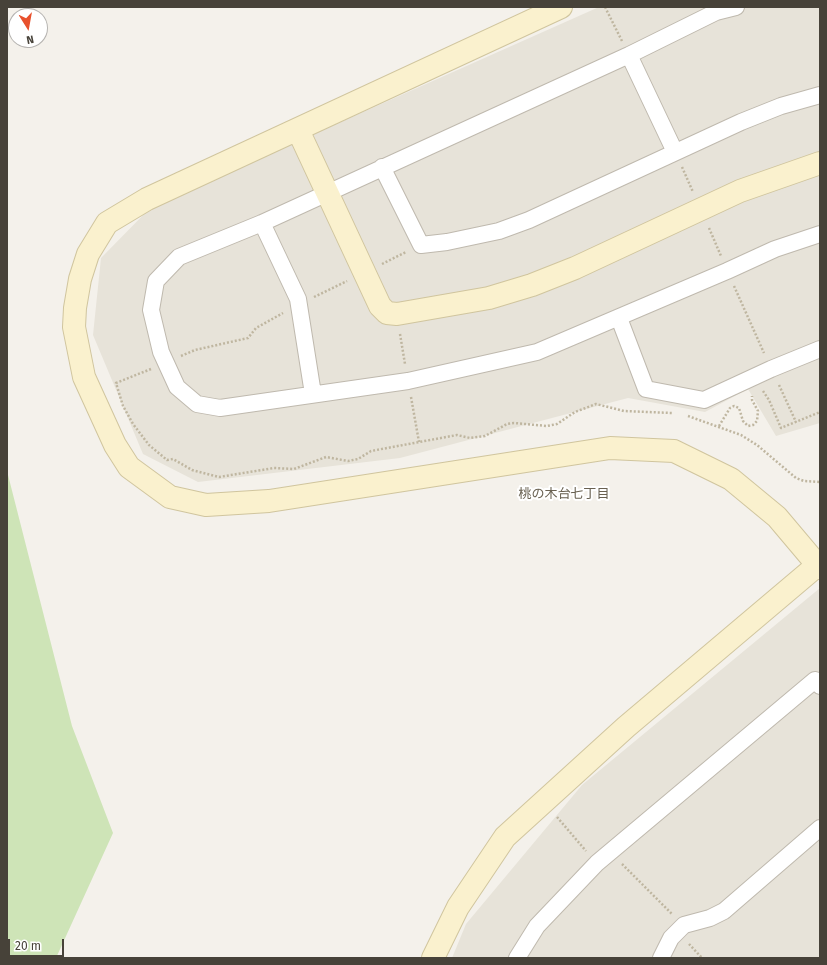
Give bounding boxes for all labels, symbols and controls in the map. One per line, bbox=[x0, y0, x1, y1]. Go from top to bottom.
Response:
north arrow bbox=[8, 8, 48, 48]
text: N bbox=[25, 32, 35, 46]
district label: 桃の木台七丁目 bbox=[519, 486, 609, 502]
scale bar bbox=[10, 931, 66, 957]
text: 20 m bbox=[15, 939, 41, 953]

